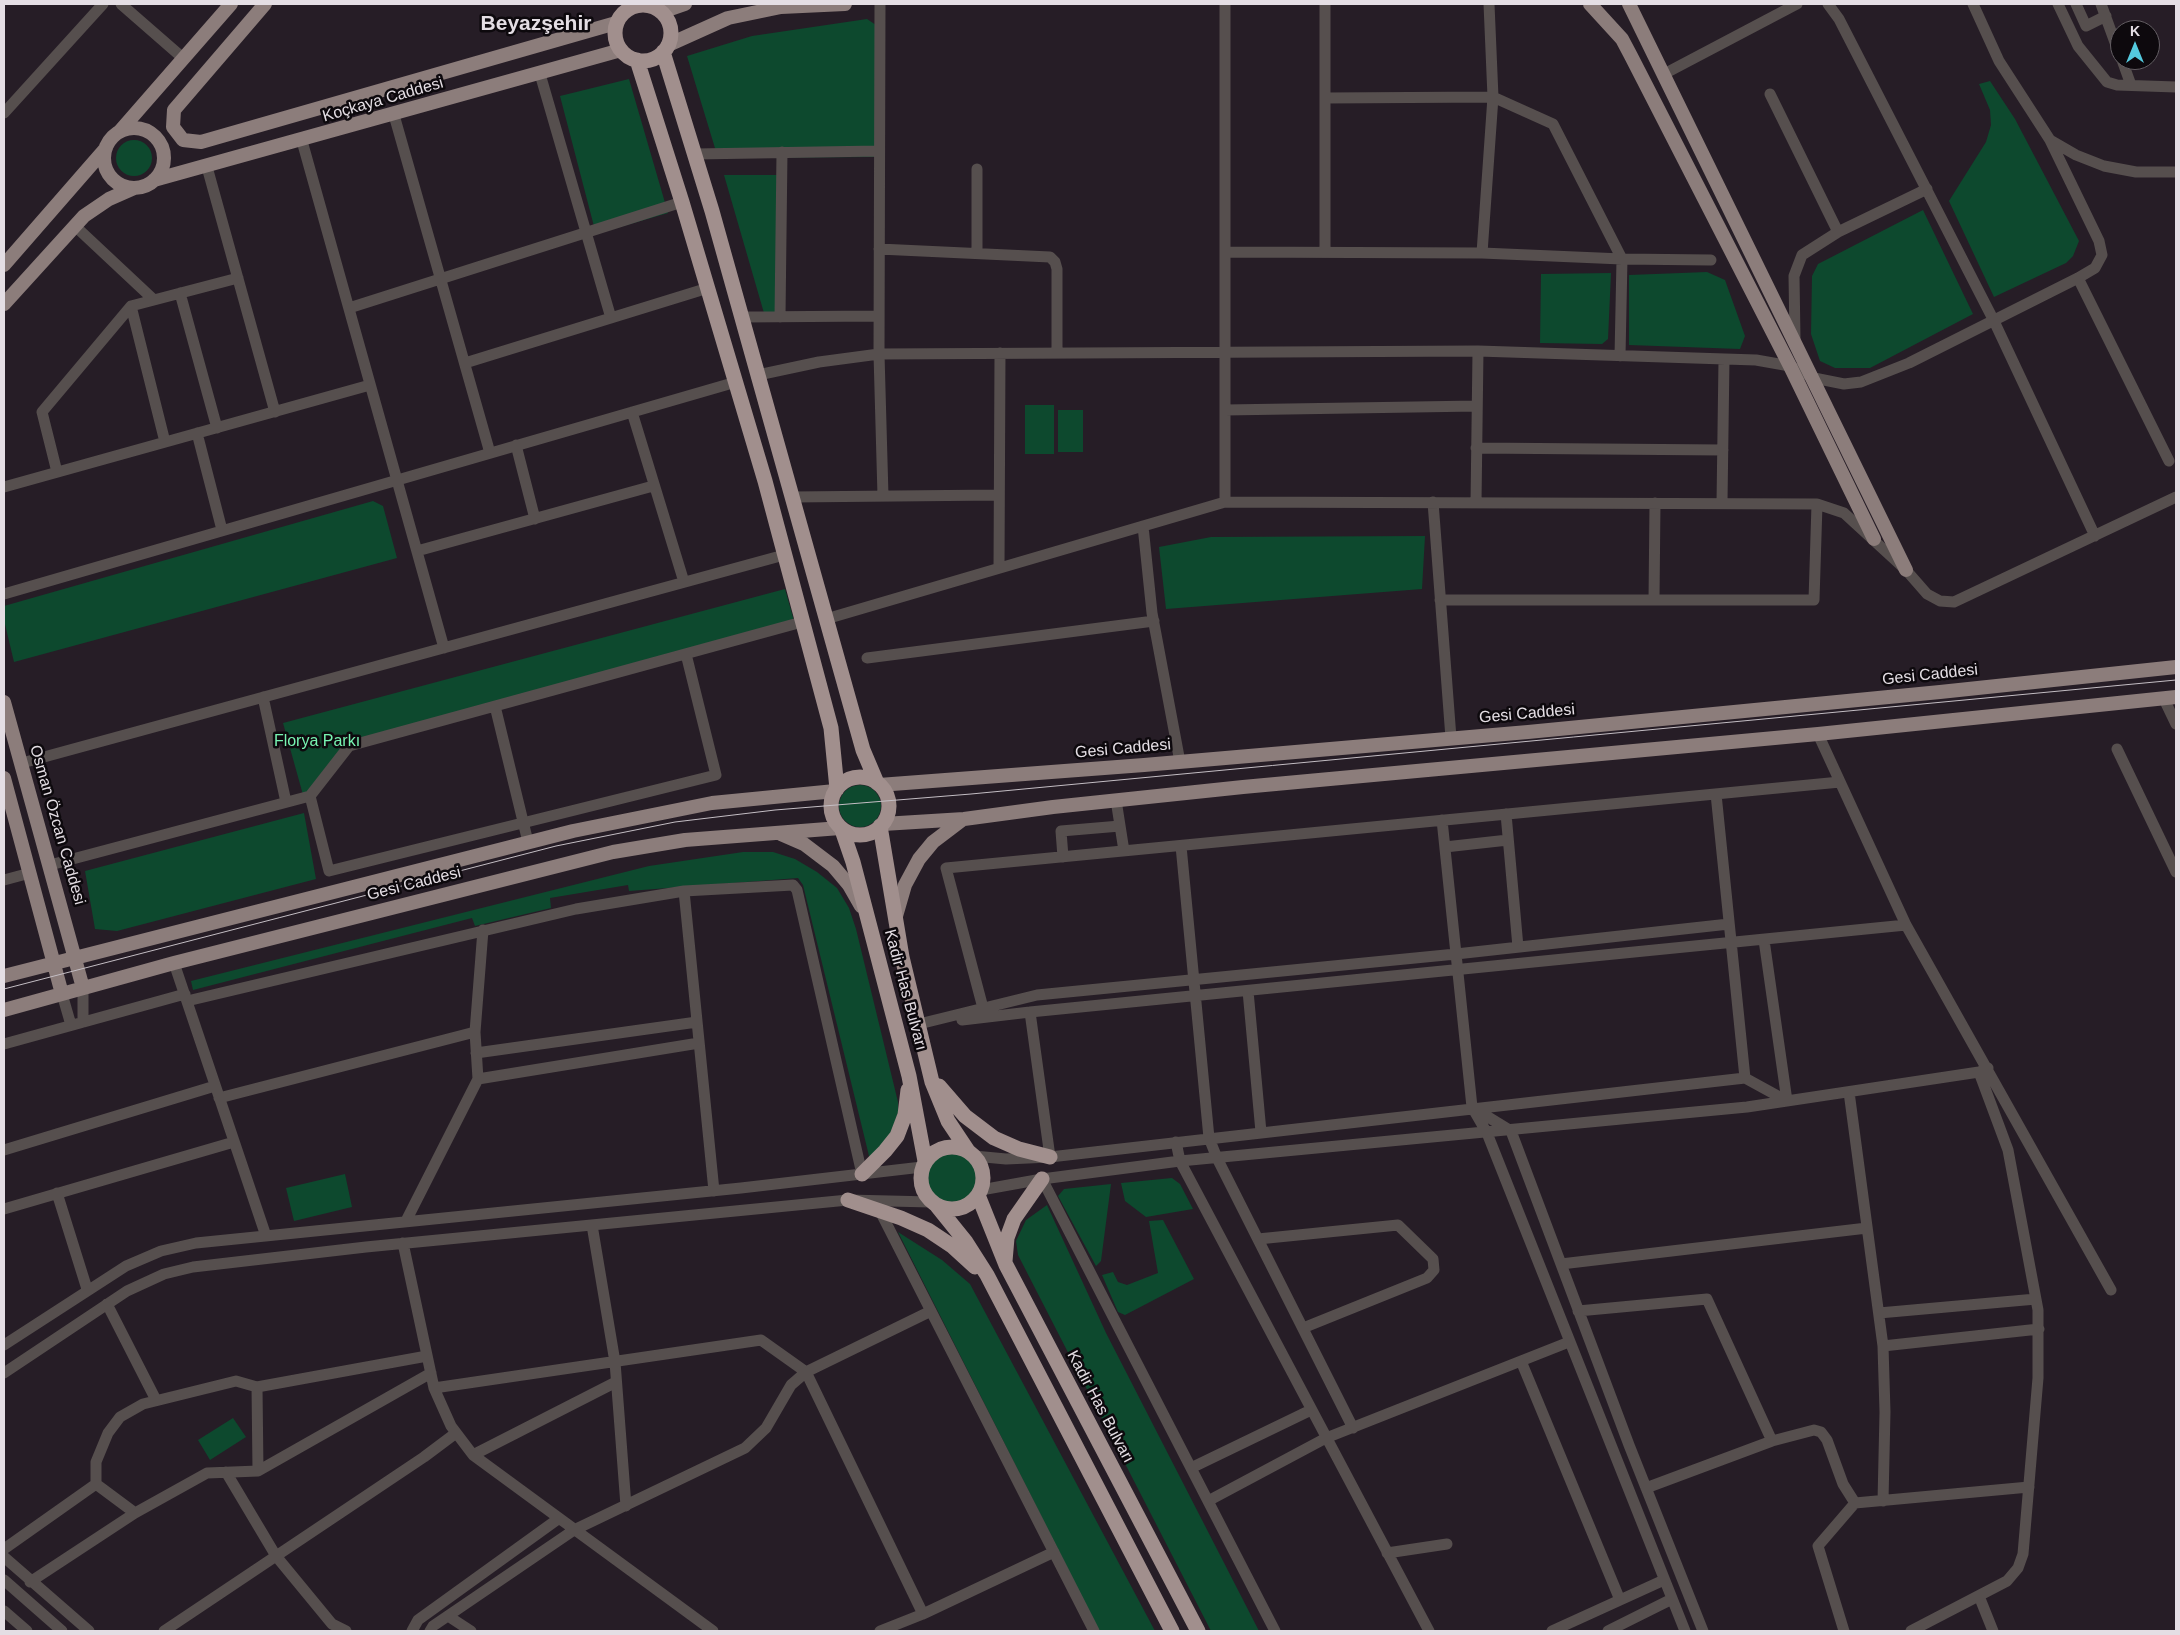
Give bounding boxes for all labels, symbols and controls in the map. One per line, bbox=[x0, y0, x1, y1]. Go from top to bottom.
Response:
district label: Beyazşehir bbox=[481, 11, 591, 37]
north arrow bbox=[2110, 20, 2160, 70]
text: K bbox=[2130, 23, 2140, 39]
street label: Koçkaya Caddesi bbox=[321, 74, 445, 126]
street label: Gesi Caddesi bbox=[1881, 660, 1979, 690]
street label: Gesi Caddesi bbox=[1478, 700, 1576, 728]
park label: Florya Parkı bbox=[274, 732, 360, 752]
street label: Gesi Caddesi bbox=[1074, 735, 1172, 763]
street label: Osman Özcan Caddesi bbox=[25, 743, 89, 907]
street label: Gesi Caddesi bbox=[365, 863, 463, 905]
street label: Kadir Has Bulvarı bbox=[880, 927, 930, 1053]
street label: Kadir Has Bulvarı bbox=[1062, 1348, 1138, 1466]

